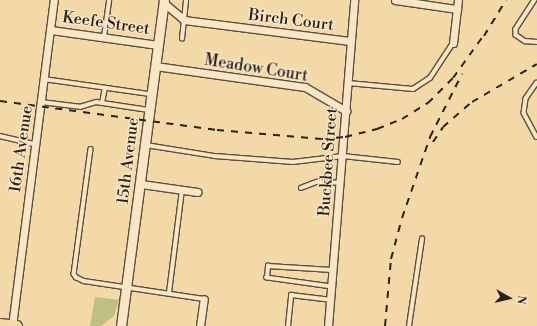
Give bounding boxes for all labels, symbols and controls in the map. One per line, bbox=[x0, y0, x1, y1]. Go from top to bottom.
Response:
street label: Birch Court bbox=[247, 5, 335, 35]
street label: Keefe Street bbox=[61, 7, 151, 39]
street label: Meadow Court bbox=[203, 50, 309, 86]
street label: 16th Avenue bbox=[5, 104, 37, 194]
street label: Buckbee Street bbox=[315, 107, 341, 217]
street label: 15th Avenue bbox=[113, 117, 143, 205]
north arrow bbox=[489, 278, 529, 318]
text: N bbox=[513, 294, 528, 305]

